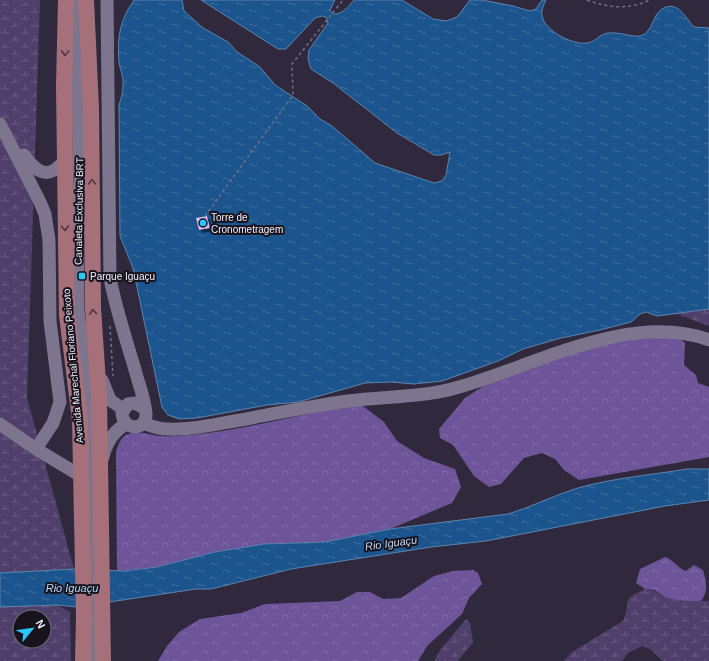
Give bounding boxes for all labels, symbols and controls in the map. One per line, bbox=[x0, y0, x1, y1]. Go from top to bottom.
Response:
one-way arrow bbox=[61, 50, 70, 56]
street label: Canaleta Exclusiva BRT bbox=[73, 157, 85, 265]
one-way arrow bbox=[88, 179, 96, 185]
place label: Torre de Cronometragem bbox=[211, 212, 283, 235]
marker: Torre de Cronometragem bbox=[198, 218, 208, 228]
one-way arrow bbox=[61, 225, 69, 231]
marker: Parque Iguaçu bbox=[77, 271, 87, 281]
place label: Parque Iguaçu bbox=[90, 271, 155, 282]
street label: Avenida Marechal Floriano Peixoto bbox=[61, 288, 85, 444]
one-way arrow bbox=[89, 309, 97, 315]
water label: Rio Iguaçu bbox=[364, 533, 418, 553]
water label: Rio Iguaçu bbox=[46, 582, 98, 594]
north arrow bbox=[12, 609, 52, 649]
text: N bbox=[34, 618, 48, 631]

